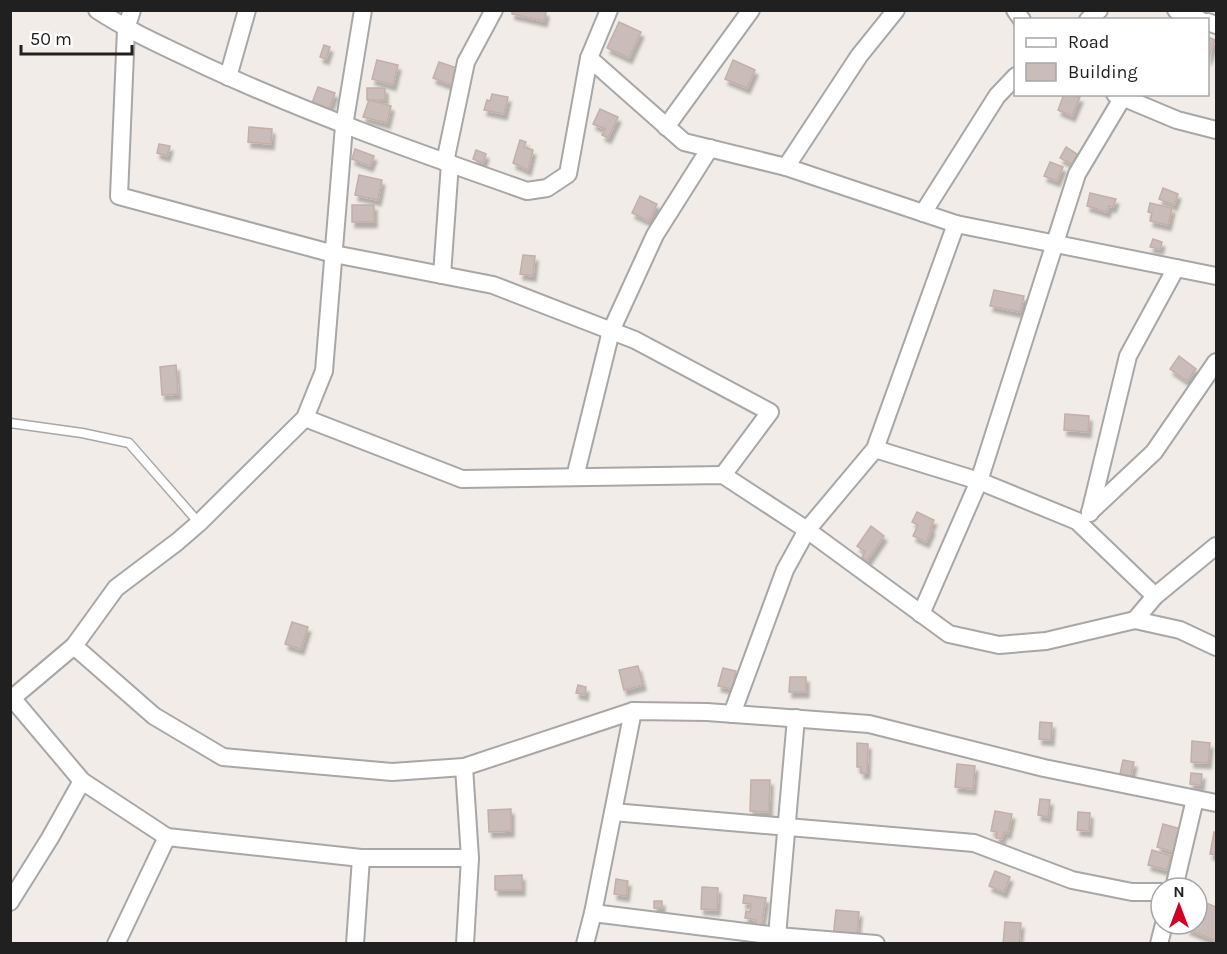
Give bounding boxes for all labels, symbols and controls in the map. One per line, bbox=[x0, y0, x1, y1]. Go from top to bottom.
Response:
scale bar bbox=[21, 18, 132, 56]
legend bbox=[1014, 18, 1209, 96]
text: 50 m bbox=[30, 28, 72, 50]
text: Road bbox=[1068, 31, 1109, 53]
text: Building bbox=[1068, 61, 1138, 83]
north arrow bbox=[1149, 876, 1209, 936]
text: N bbox=[1173, 882, 1185, 901]

